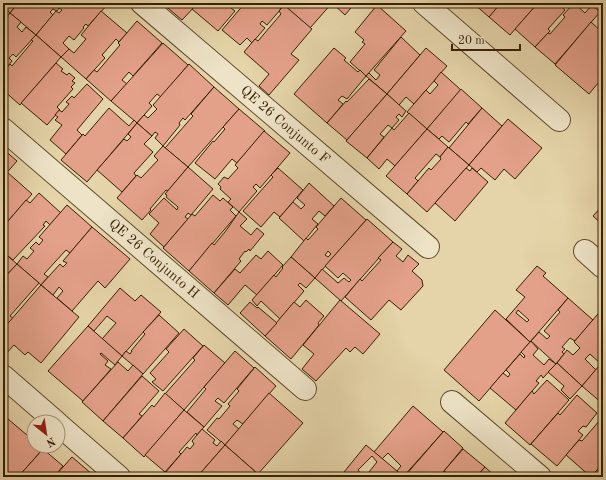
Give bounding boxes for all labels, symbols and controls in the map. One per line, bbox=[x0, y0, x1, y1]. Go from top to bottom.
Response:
scale bar bbox=[452, 26, 520, 52]
text: 20 m bbox=[458, 35, 485, 47]
street label: QE 26 Conjunto F bbox=[238, 83, 332, 167]
street label: QE 26 Conjunto H bbox=[106, 216, 202, 301]
north arrow bbox=[26, 414, 66, 454]
text: N bbox=[43, 434, 57, 449]

